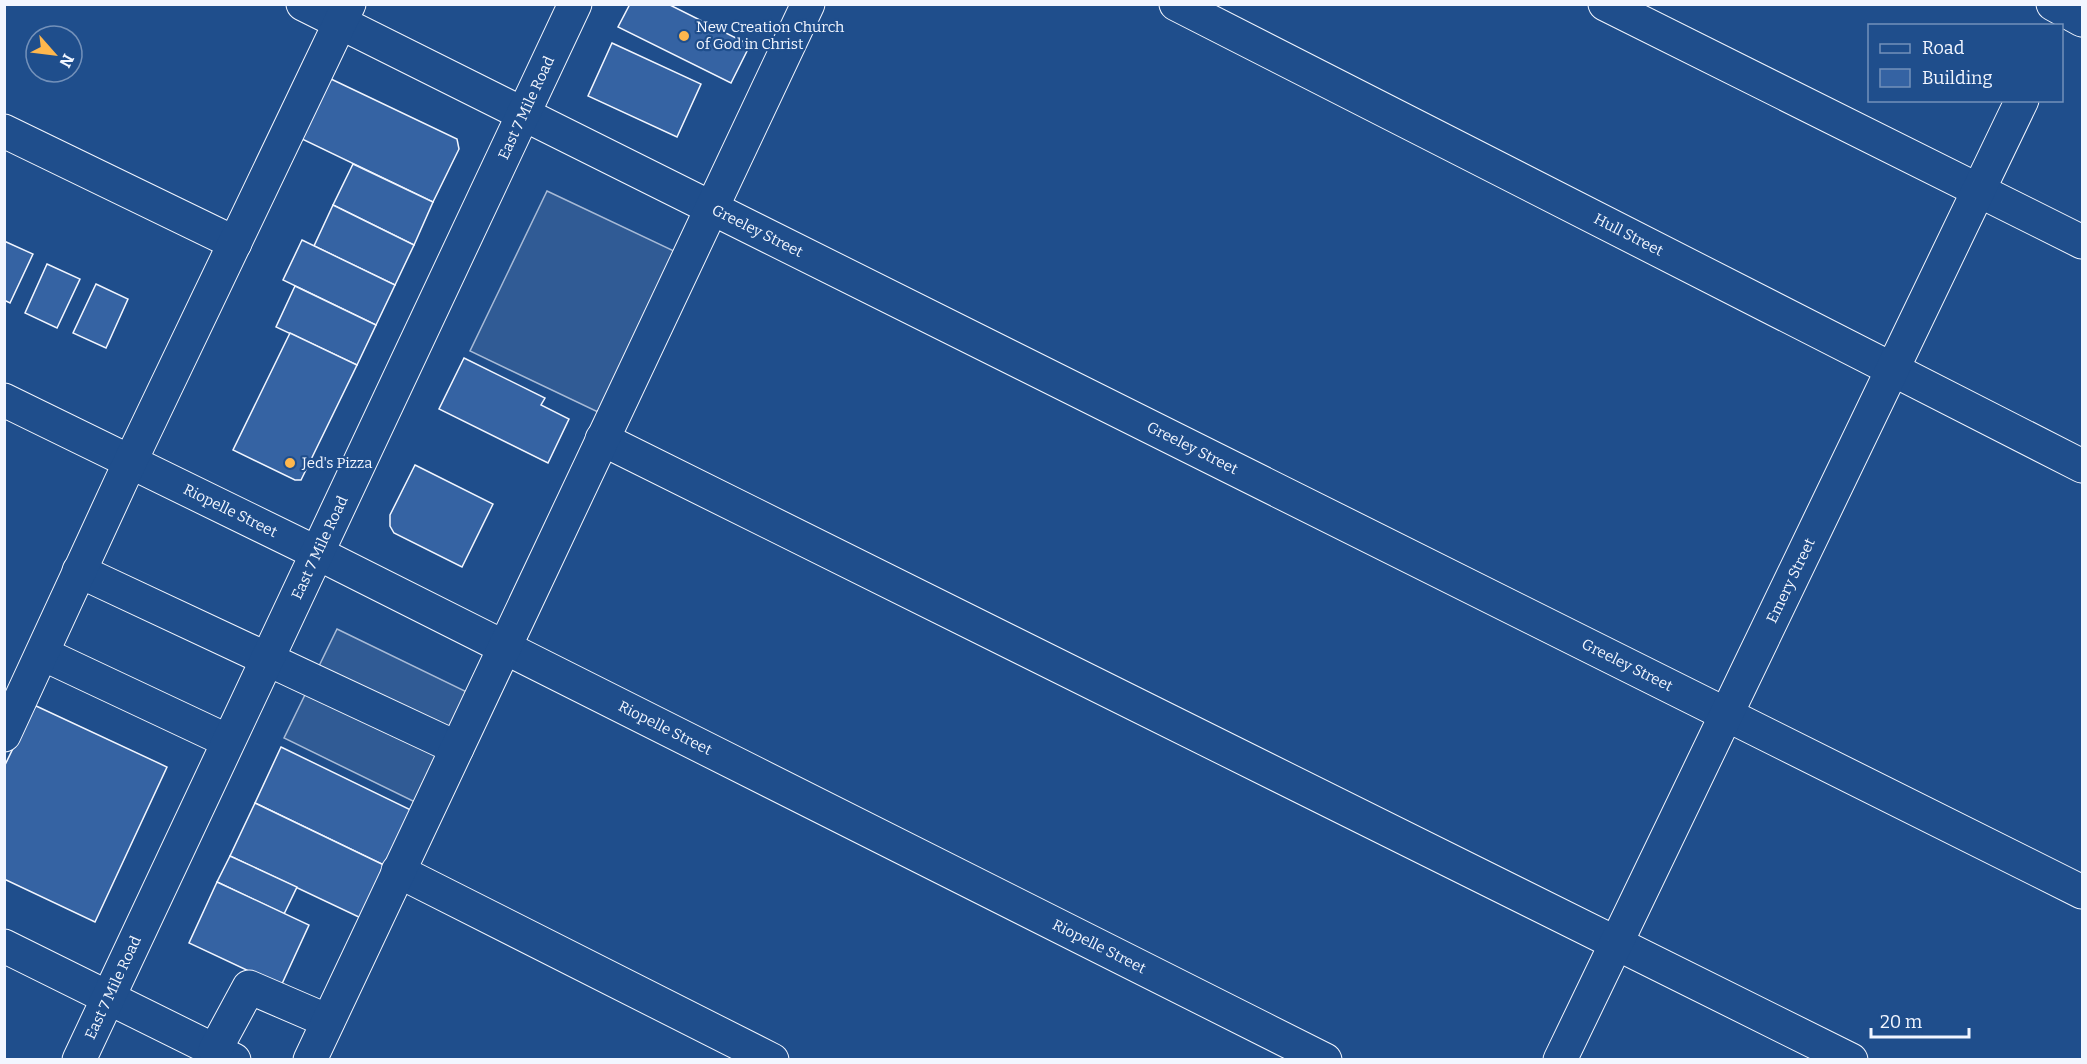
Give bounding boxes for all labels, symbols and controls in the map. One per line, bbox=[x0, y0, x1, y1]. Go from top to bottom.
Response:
place label: New Creation Church of God in Christ bbox=[696, 18, 845, 53]
north arrow bbox=[24, 24, 84, 84]
legend bbox=[1868, 24, 2063, 102]
marker: New Creation Church of God in Christ bbox=[677, 29, 691, 43]
text: Road bbox=[1922, 37, 1965, 59]
text: N bbox=[56, 51, 78, 71]
street label: East 7 Mile Road bbox=[494, 53, 558, 162]
text: Building bbox=[1922, 67, 1993, 89]
street label: Greeley Street bbox=[709, 201, 807, 261]
street label: Hull Street bbox=[1591, 210, 1667, 260]
street label: Greeley Street bbox=[1144, 418, 1241, 478]
place label: Jed's Pizza bbox=[301, 454, 372, 472]
marker: Jed's Pizza bbox=[283, 456, 297, 470]
street label: Riopelle Street bbox=[181, 480, 281, 541]
street label: East 7 Mile Road bbox=[288, 493, 352, 602]
street label: Emery Street bbox=[1763, 535, 1819, 626]
street label: Greeley Street bbox=[1579, 635, 1676, 695]
street label: Riopelle Street bbox=[615, 697, 715, 759]
street label: Riopelle Street bbox=[1050, 915, 1149, 978]
street label: East 7 Mile Road bbox=[81, 933, 145, 1042]
scale bar bbox=[1871, 1001, 1968, 1039]
text: 20 m bbox=[1880, 1011, 1922, 1033]

